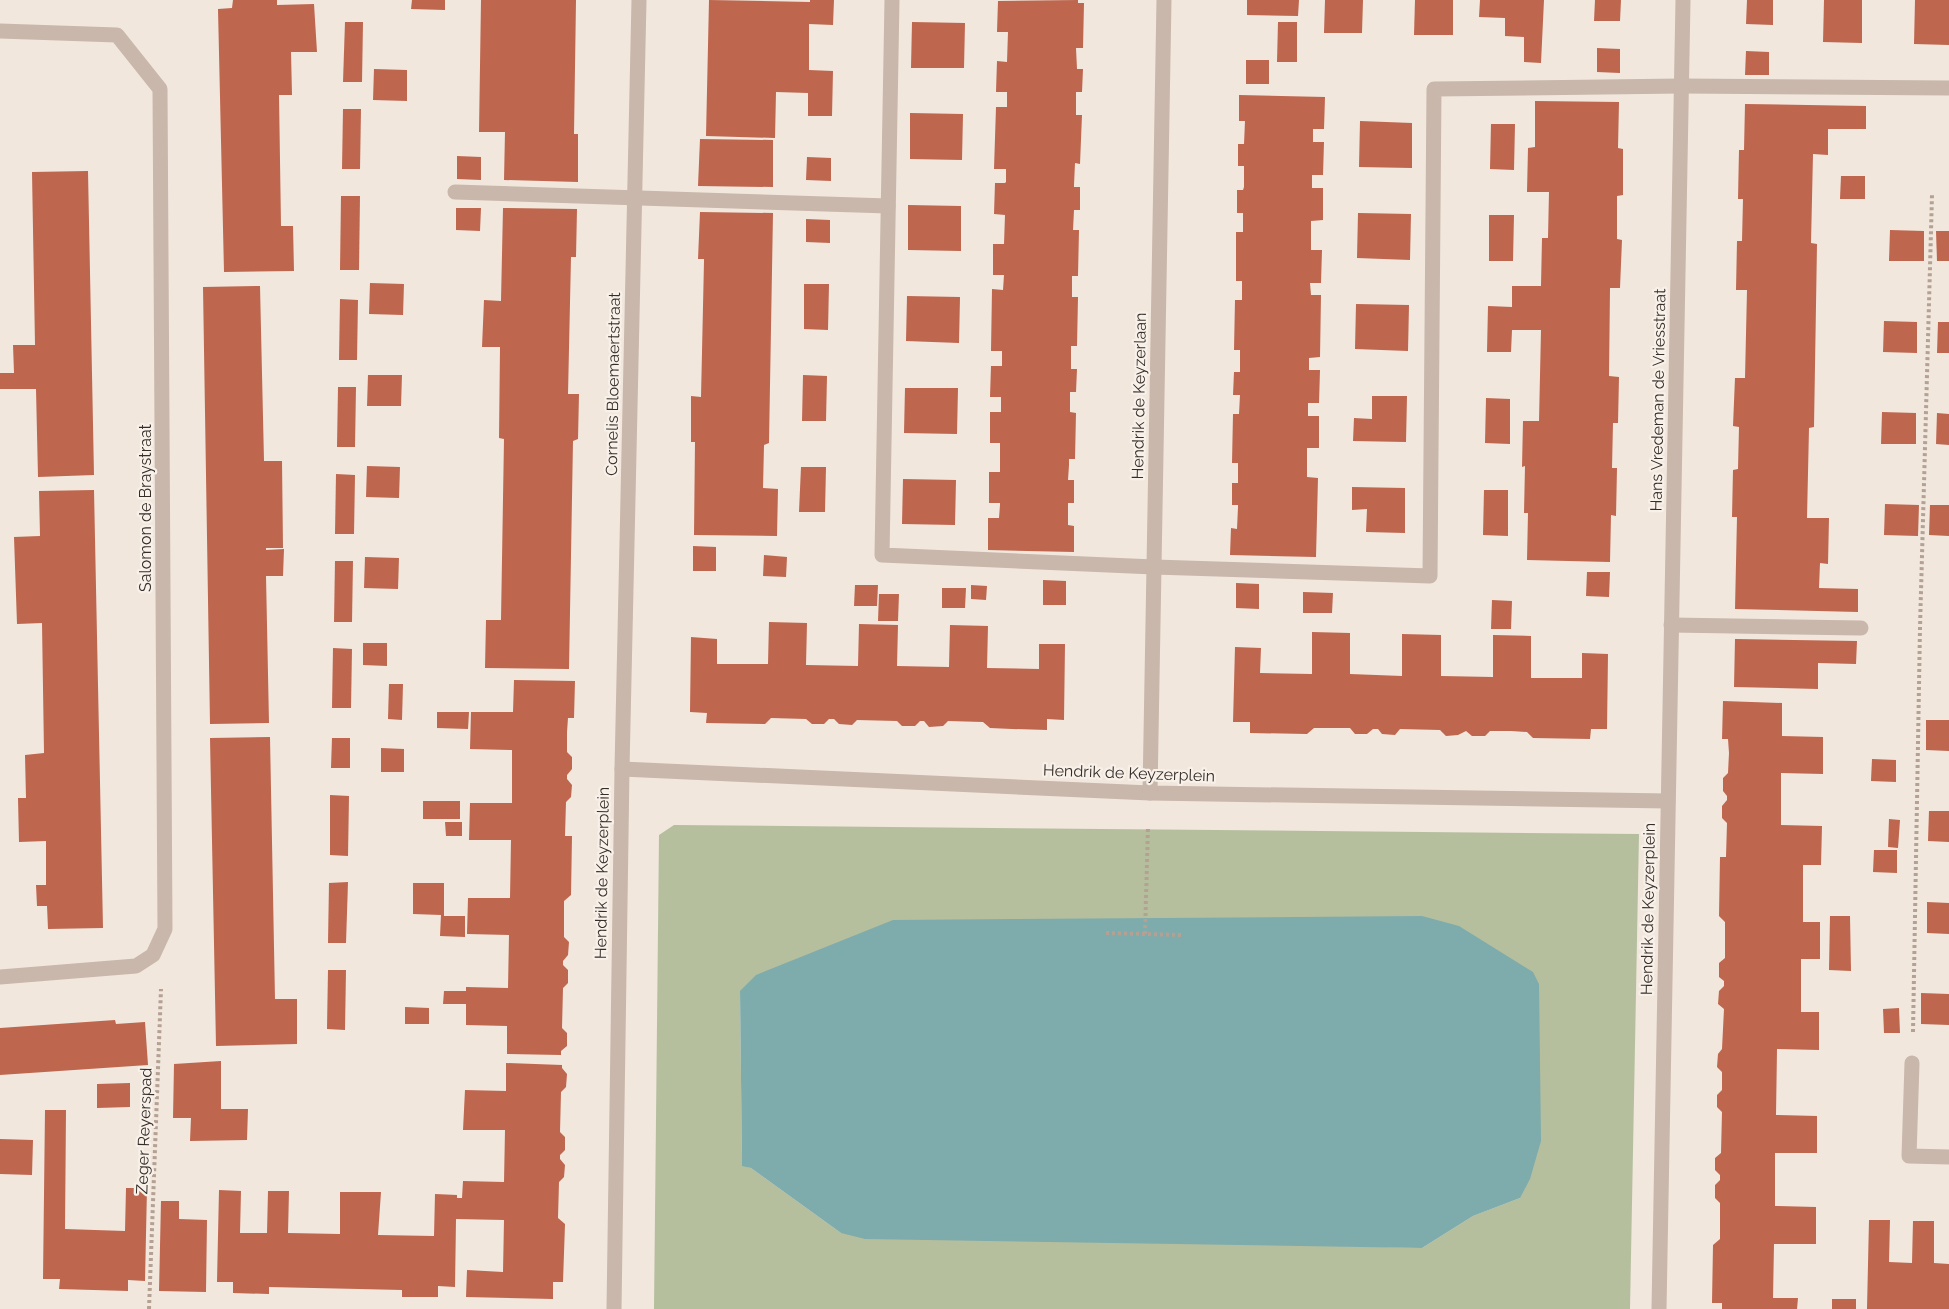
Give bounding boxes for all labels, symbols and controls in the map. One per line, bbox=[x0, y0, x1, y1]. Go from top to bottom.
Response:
street label: Hans Vredeman de Vriesstraat bbox=[1647, 288, 1669, 512]
street label: Cornelis Bloemaertstraat bbox=[602, 291, 624, 476]
street label: Hendrik de Keyzerlaan bbox=[1128, 312, 1150, 480]
street label: Salomon de Braystraat bbox=[136, 423, 155, 592]
street label: Hendrik de Keyzerplein bbox=[1043, 761, 1215, 785]
street label: Hendrik de Keyzerplein bbox=[591, 787, 613, 959]
street label: Hendrik de Keyzerplein bbox=[1637, 823, 1659, 995]
street label: Zeger Reyerspad bbox=[132, 1067, 156, 1195]

